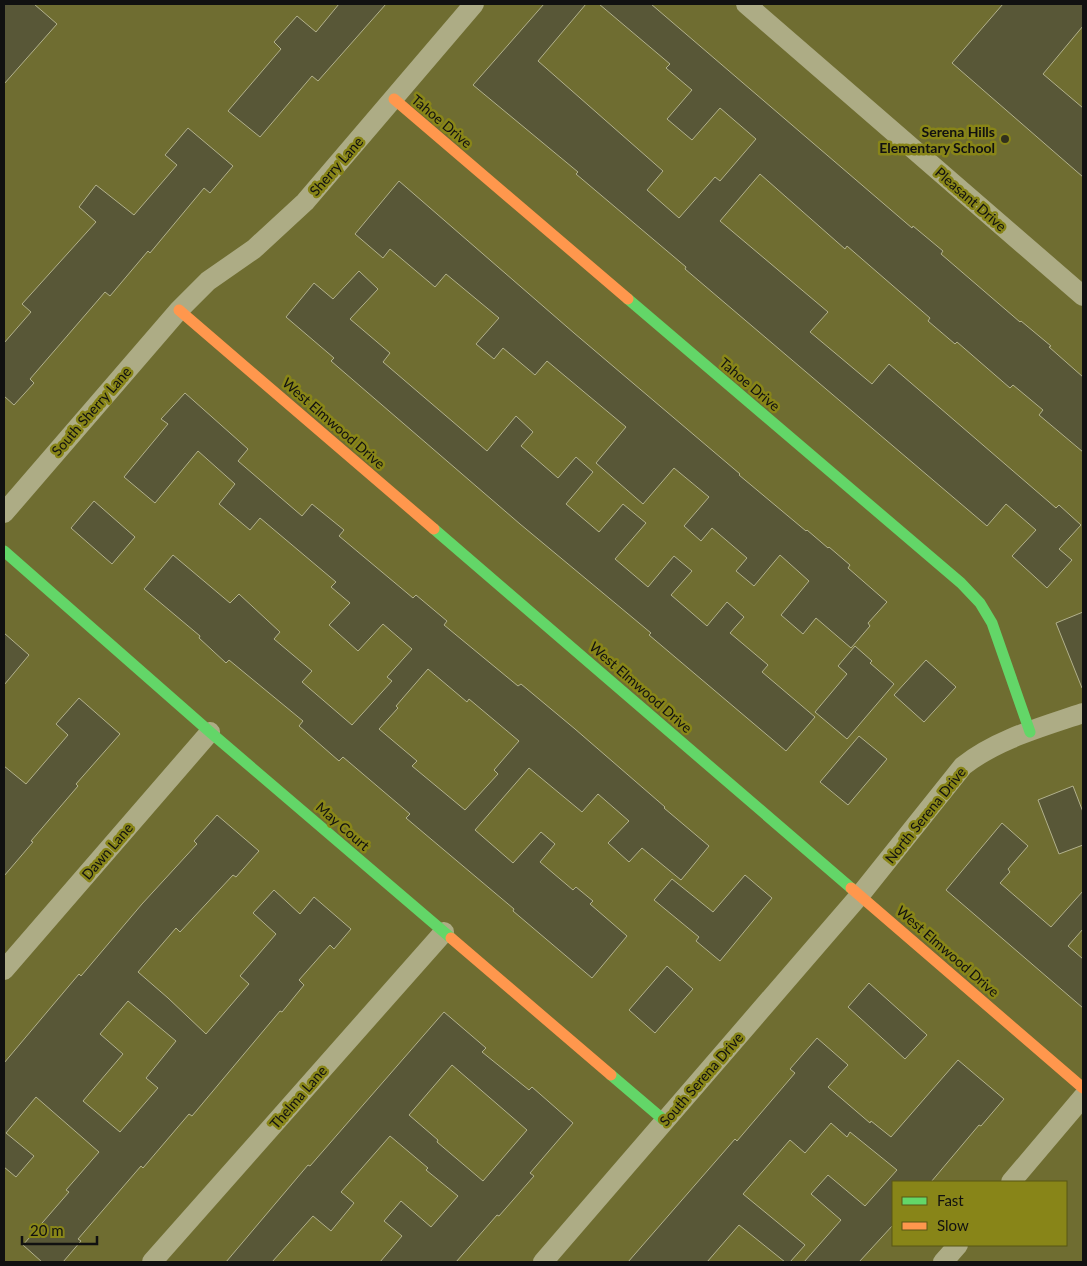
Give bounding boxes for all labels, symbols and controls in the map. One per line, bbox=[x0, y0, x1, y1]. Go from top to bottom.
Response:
street label: Tahoe Drive bbox=[408, 91, 476, 151]
place label: Serena Hills Elementary School bbox=[879, 123, 995, 156]
street label: Sherry Lane bbox=[306, 133, 366, 199]
marker: Serena Hills Elementary School bbox=[999, 133, 1011, 145]
street label: Pleasant Drive bbox=[932, 163, 1010, 235]
street label: Tahoe Drive bbox=[716, 354, 784, 414]
street label: South Sherry Lane bbox=[48, 363, 134, 459]
street label: West Elmwood Drive bbox=[279, 374, 389, 472]
street label: West Elmwood Drive bbox=[586, 638, 696, 736]
street label: North Serena Drive bbox=[881, 763, 969, 867]
street label: May Court bbox=[313, 798, 373, 854]
street label: Dawn Lane bbox=[78, 819, 136, 883]
street label: West Elmwood Drive bbox=[893, 902, 1003, 1000]
street label: South Serena Drive bbox=[656, 1029, 746, 1129]
street label: Thelma Lane bbox=[266, 1062, 330, 1132]
legend bbox=[892, 1181, 1067, 1246]
text: Fast bbox=[937, 1191, 964, 1209]
scale bar bbox=[22, 1214, 98, 1246]
text: Slow bbox=[937, 1216, 969, 1234]
text: 20 m bbox=[30, 1221, 64, 1239]

